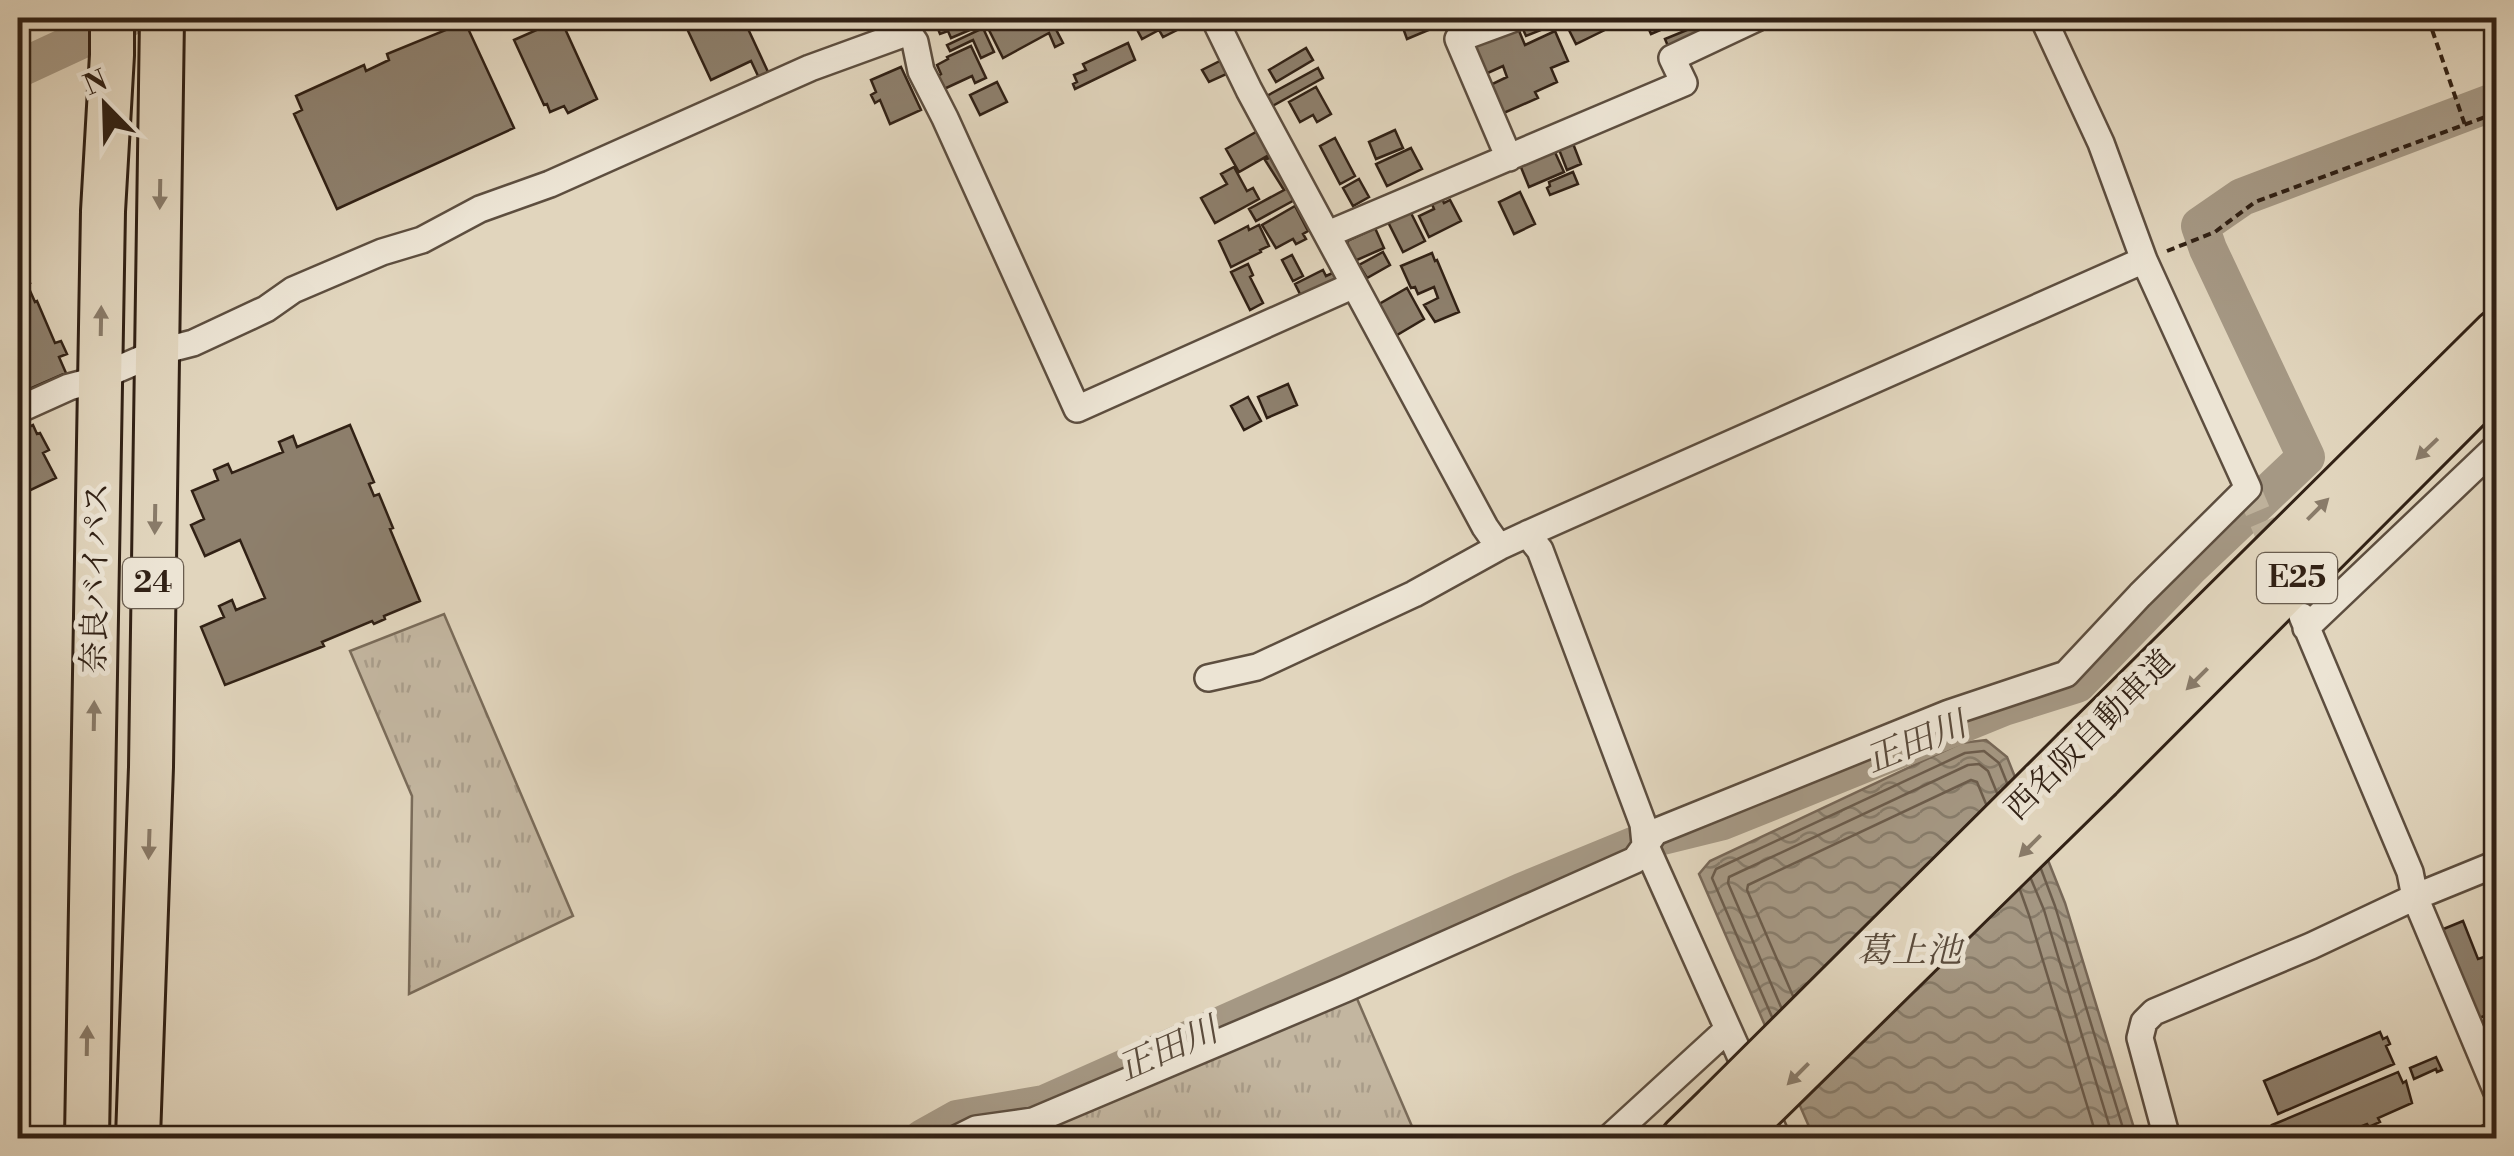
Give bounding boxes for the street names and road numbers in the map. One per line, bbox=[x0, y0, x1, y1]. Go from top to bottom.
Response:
street label: 奈良バイパス bbox=[74, 482, 118, 674]
road number: E25 bbox=[2257, 553, 2337, 603]
road number: 24 bbox=[123, 558, 183, 608]
street label: 西名阪自動車道 bbox=[1997, 642, 2183, 828]

